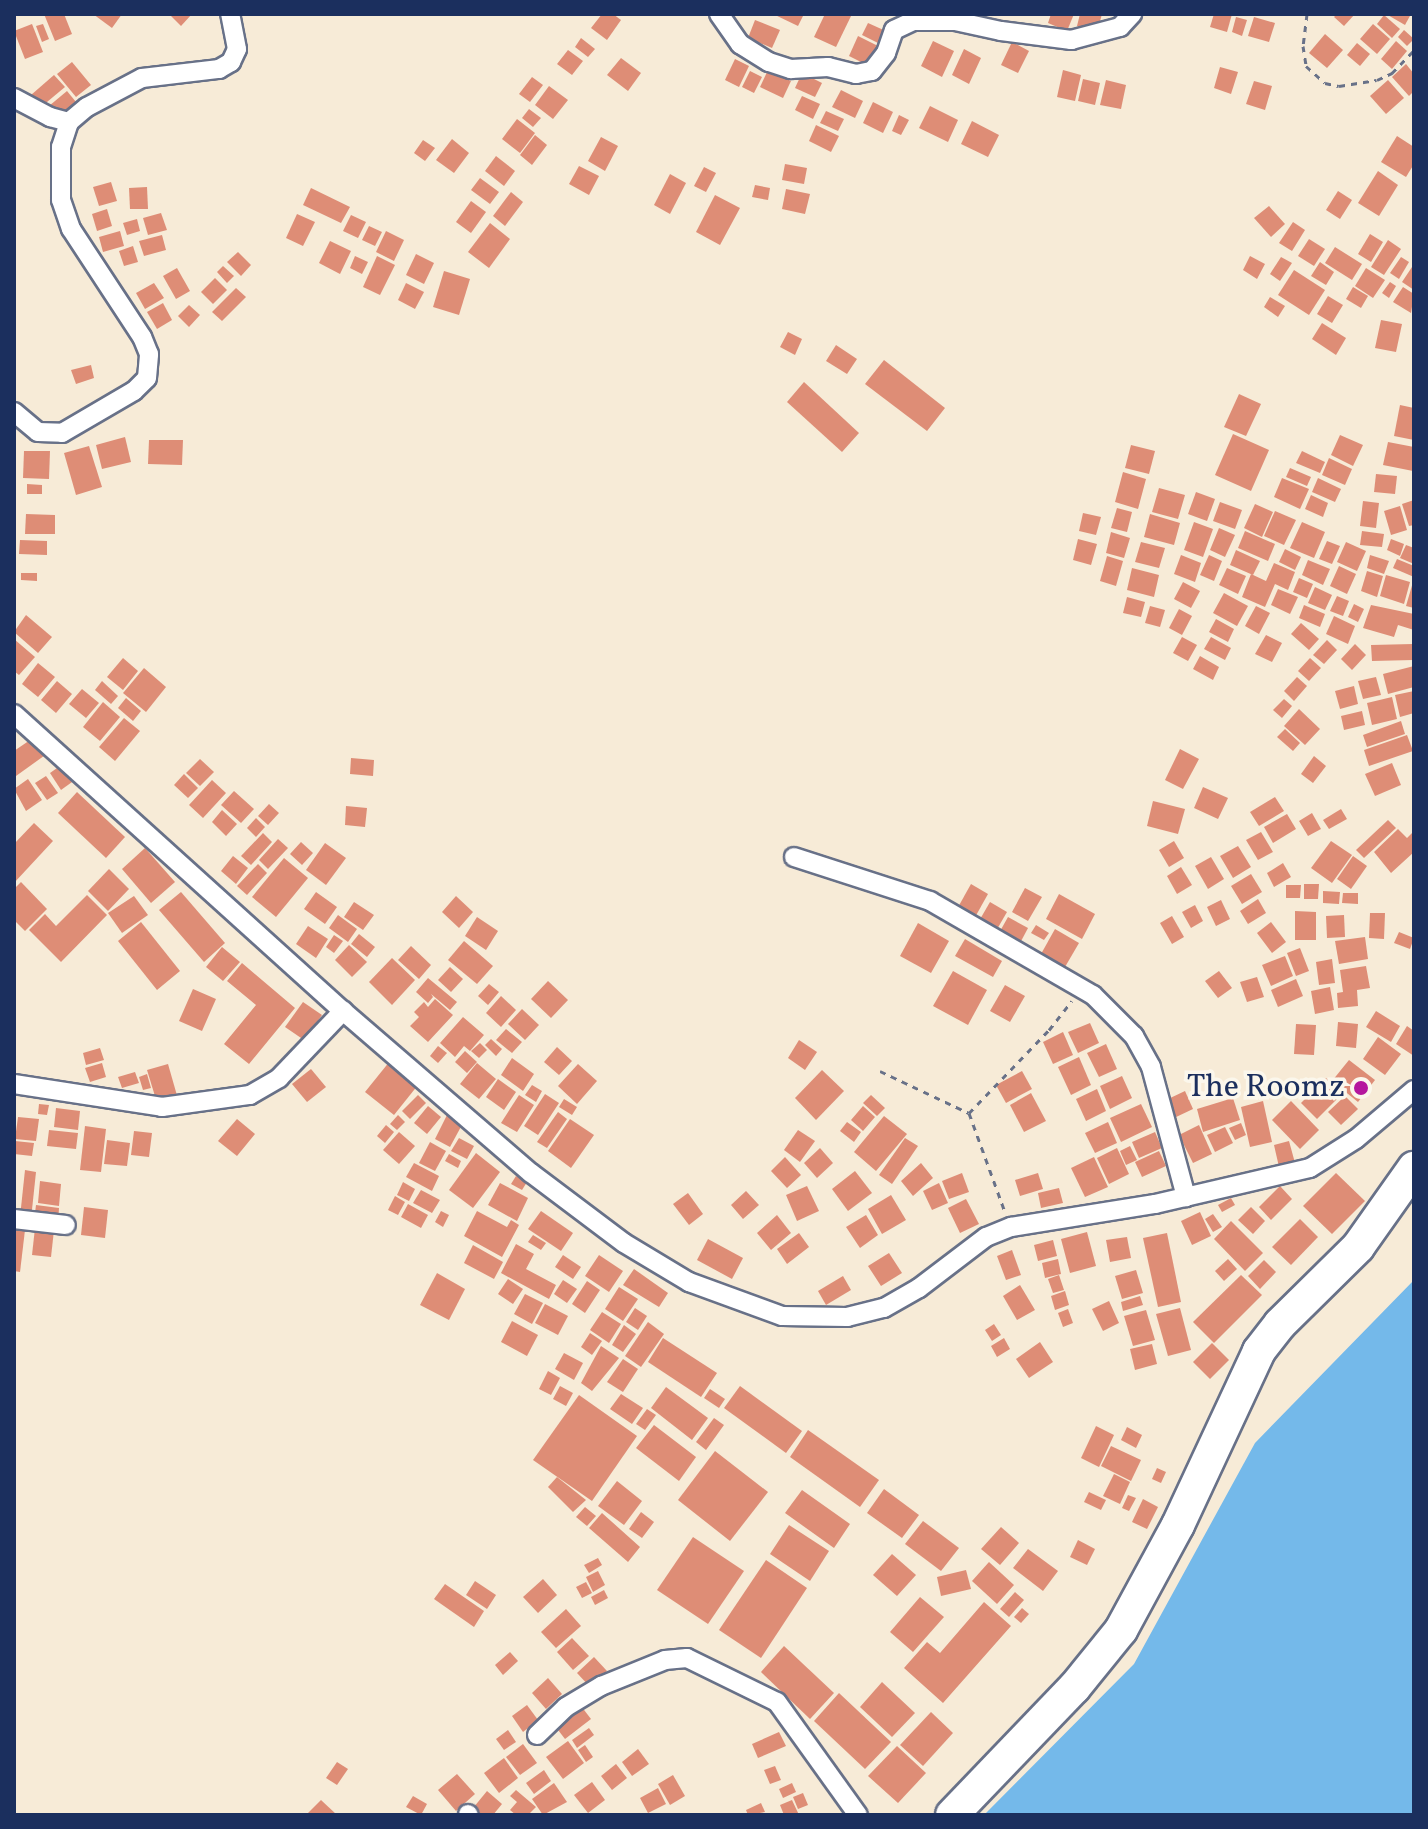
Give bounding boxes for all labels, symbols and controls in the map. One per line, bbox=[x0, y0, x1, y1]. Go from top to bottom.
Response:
place label: The Roomz bbox=[1187, 1069, 1345, 1107]
marker: The Roomz bbox=[1352, 1079, 1370, 1097]

